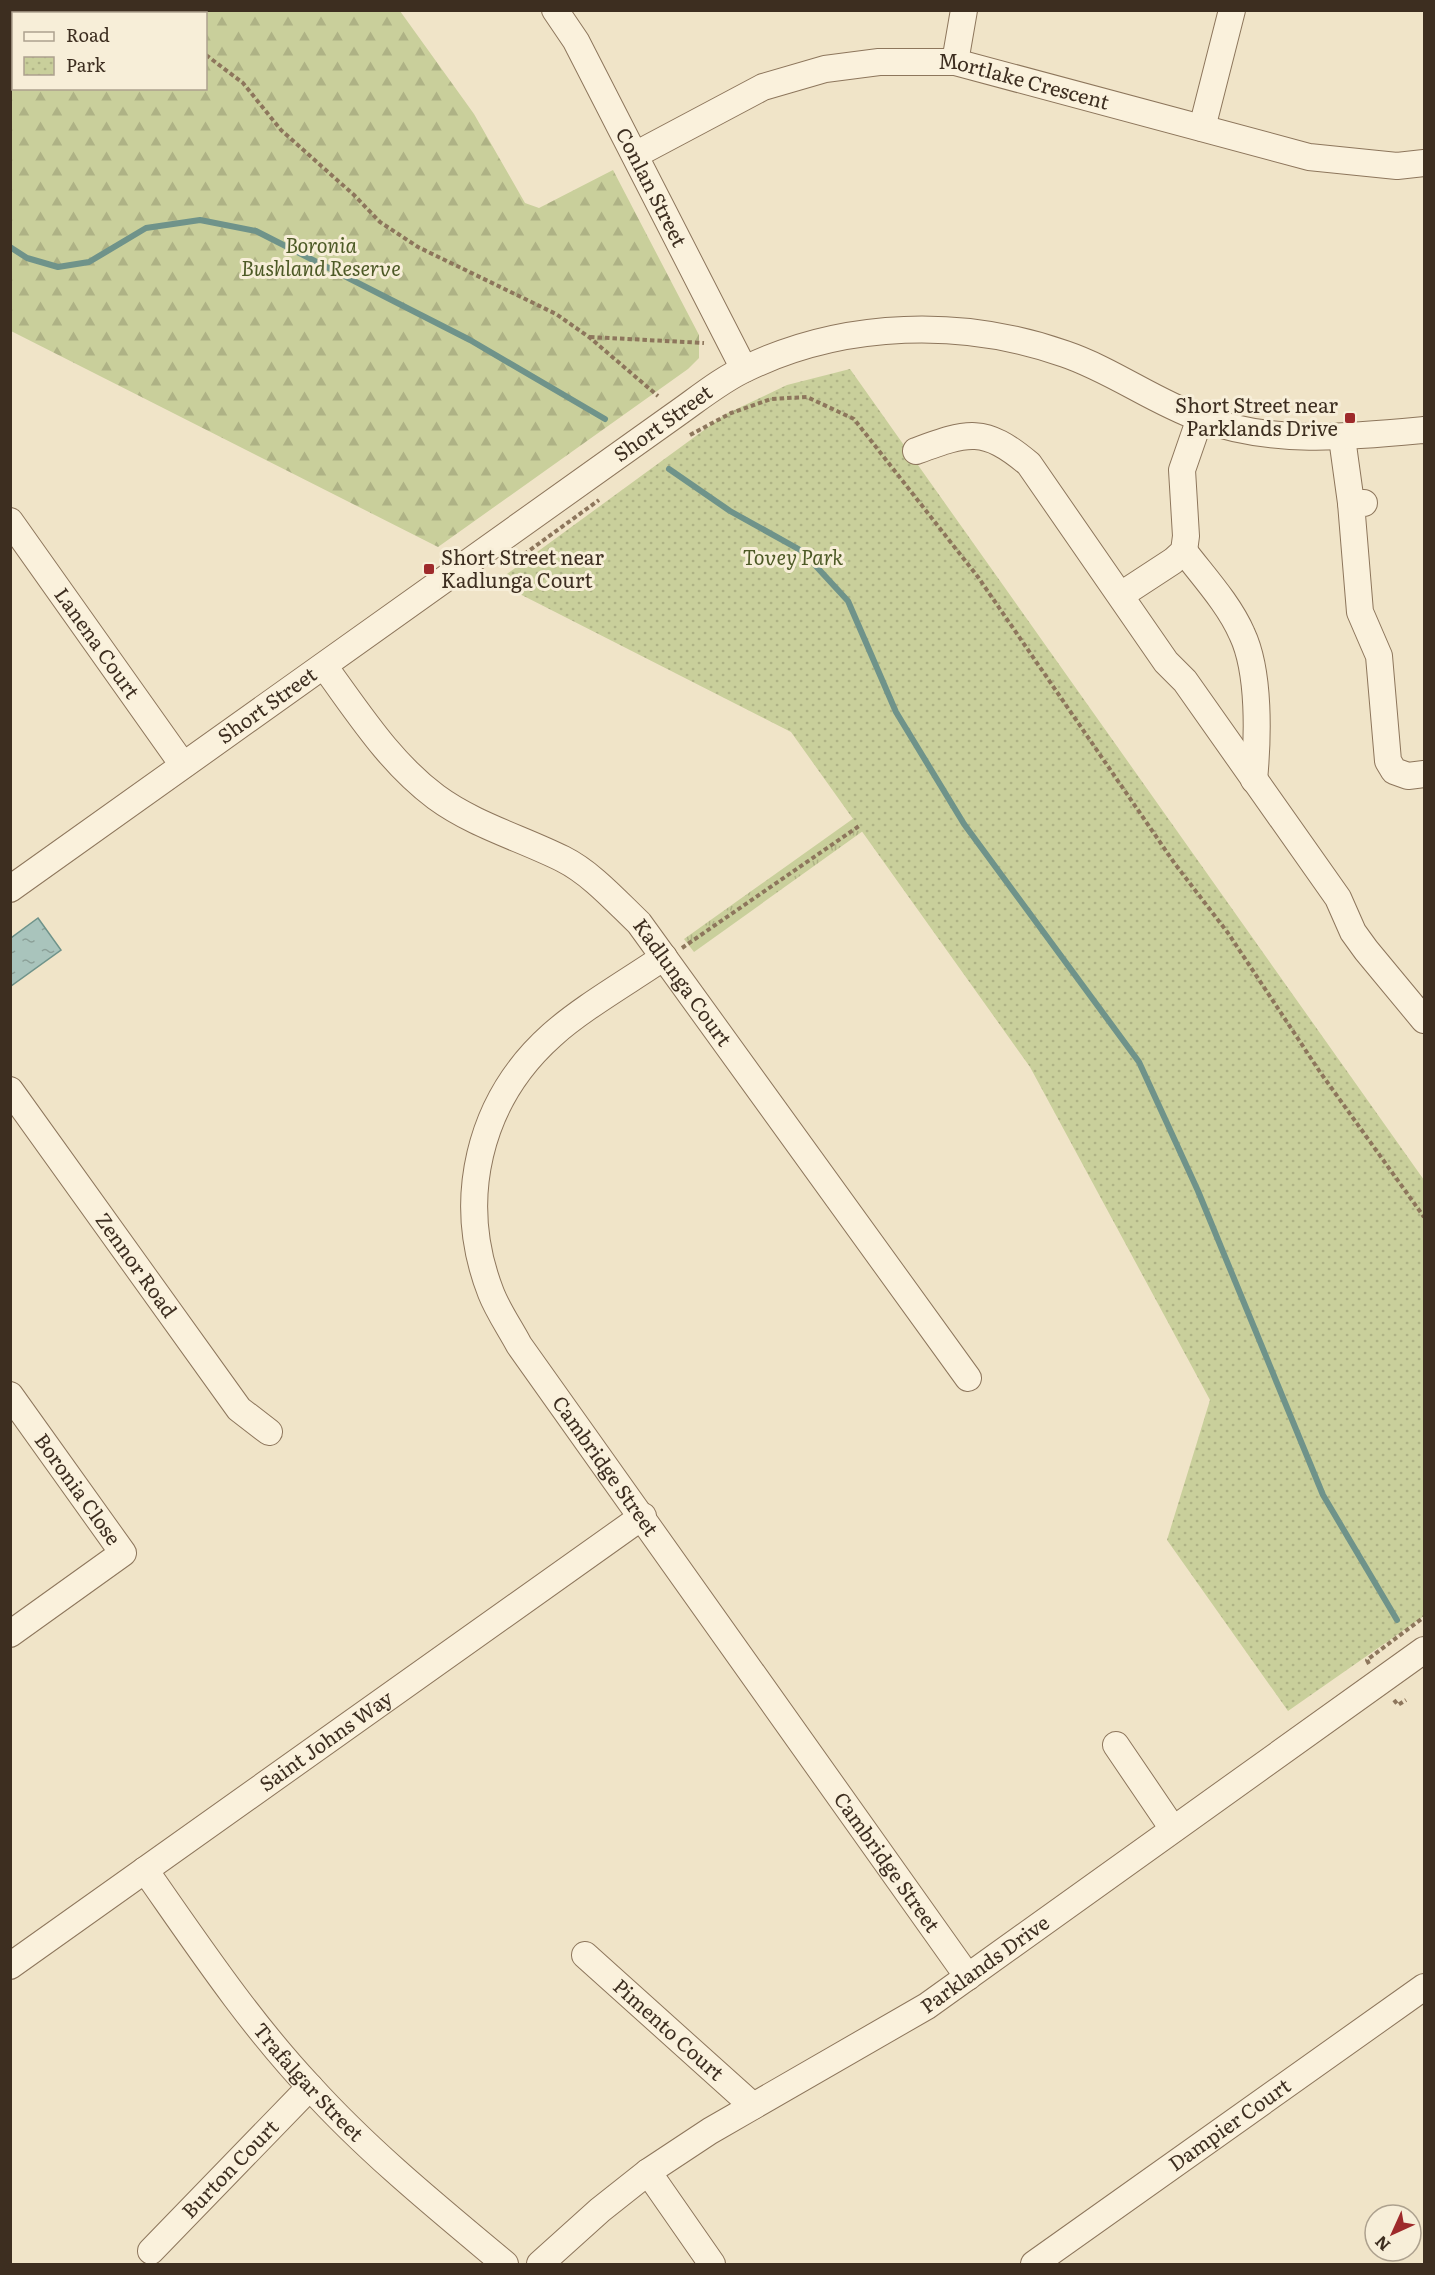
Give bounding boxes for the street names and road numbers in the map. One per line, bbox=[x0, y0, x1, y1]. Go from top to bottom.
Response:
street label: Mortlake Crescent bbox=[938, 45, 1113, 116]
street label: Conlan Street bbox=[610, 122, 696, 252]
street label: Short Street bbox=[606, 376, 717, 468]
street label: Lanena Court bbox=[48, 580, 148, 704]
street label: Short Street bbox=[210, 658, 322, 750]
street label: Kadlunga Court bbox=[627, 911, 740, 1052]
street label: Zennor Road bbox=[90, 1206, 186, 1323]
street label: Cambridge Street bbox=[546, 1389, 667, 1541]
street label: Boronia Close bbox=[29, 1426, 130, 1550]
street label: Saint Johns Way bbox=[252, 1681, 398, 1797]
street label: Cambridge Street bbox=[828, 1785, 948, 1938]
street label: Parklands Drive bbox=[913, 1906, 1054, 2019]
street label: Pimento Court bbox=[607, 1970, 732, 2086]
street label: Trafalgar Street bbox=[247, 2015, 371, 2147]
street label: Dampier Court bbox=[1161, 2070, 1296, 2177]
street label: Burton Court bbox=[174, 2111, 284, 2224]

